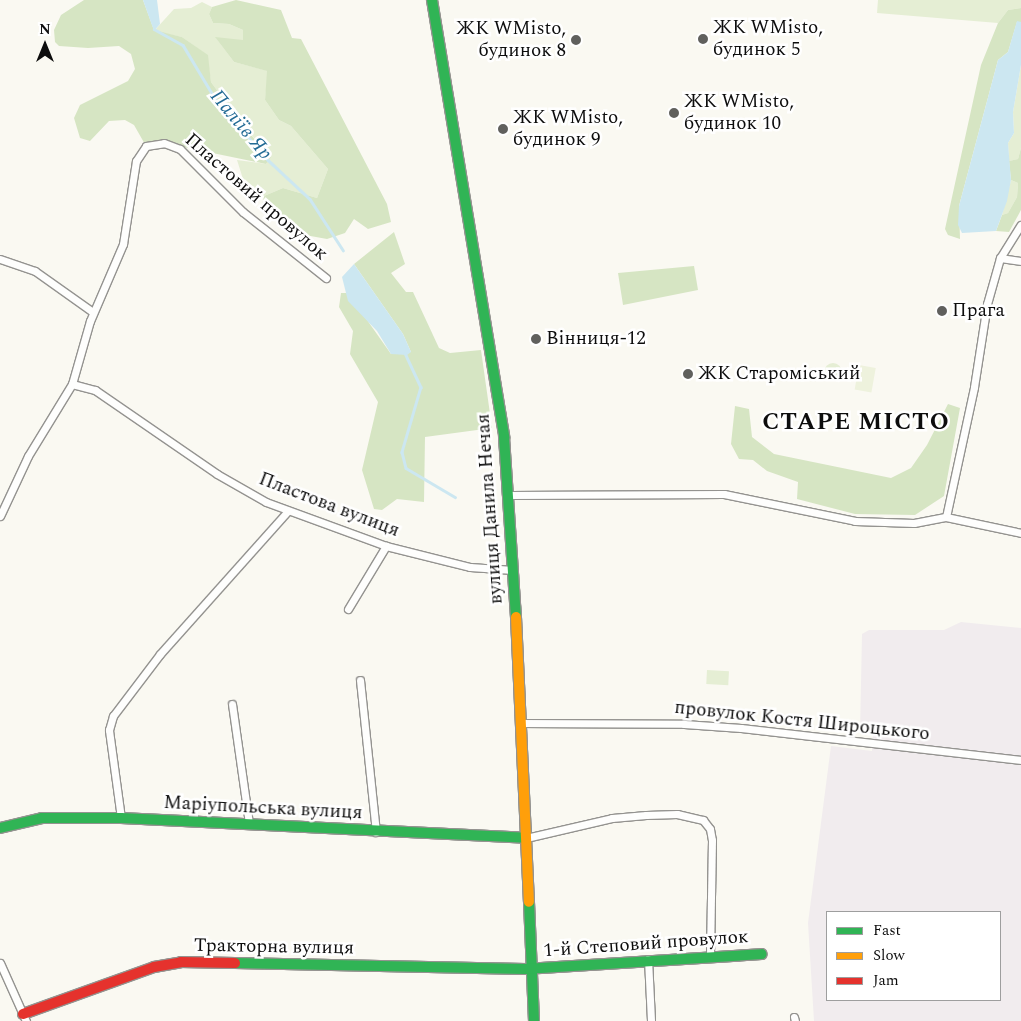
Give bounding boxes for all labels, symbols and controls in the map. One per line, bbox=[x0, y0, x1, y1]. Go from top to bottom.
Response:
place label: ЖК WMisto, будинок 5 bbox=[713, 17, 823, 61]
place label: ЖК WMisto, будинок 8 bbox=[456, 18, 566, 62]
text: N bbox=[39, 19, 51, 40]
north arrow bbox=[20, 20, 70, 70]
marker: ЖК WMisto, будинок 5 bbox=[697, 33, 709, 45]
marker: ЖК WMisto, будинок 8 bbox=[570, 34, 582, 46]
water label: Паліїв Яр bbox=[205, 85, 277, 165]
place label: ЖК WMisto, будинок 10 bbox=[684, 91, 794, 135]
place label: ЖК WMisto, будинок 9 bbox=[513, 107, 623, 151]
marker: ЖК WMisto, будинок 10 bbox=[668, 107, 680, 119]
marker: ЖК WMisto, будинок 9 bbox=[497, 123, 509, 135]
street label: Пластовий провулок bbox=[180, 129, 332, 265]
place label: Прага bbox=[952, 300, 1005, 322]
marker: Прага bbox=[936, 305, 948, 317]
place label: Вінниця-12 bbox=[546, 328, 646, 350]
marker: Вінниця-12 bbox=[530, 333, 542, 345]
place label: ЖК Староміський bbox=[698, 363, 860, 385]
marker: ЖК Староміський bbox=[682, 368, 694, 380]
district label: СТАРЕ МІСТО bbox=[761, 409, 951, 437]
street label: вулиця Данила Нечая bbox=[472, 413, 508, 605]
street label: Пластова вулиця bbox=[255, 468, 403, 542]
street label: провулок Костя Широцького bbox=[673, 696, 931, 746]
street label: Маріупольська вулиця bbox=[163, 791, 363, 825]
legend bbox=[826, 911, 1001, 1001]
text: Fast bbox=[873, 919, 901, 942]
street label: 1-й Степовий провулок bbox=[543, 925, 749, 963]
street label: Тракторна вулиця bbox=[194, 934, 354, 960]
text: Slow bbox=[873, 944, 905, 967]
text: Jam bbox=[873, 969, 899, 992]

